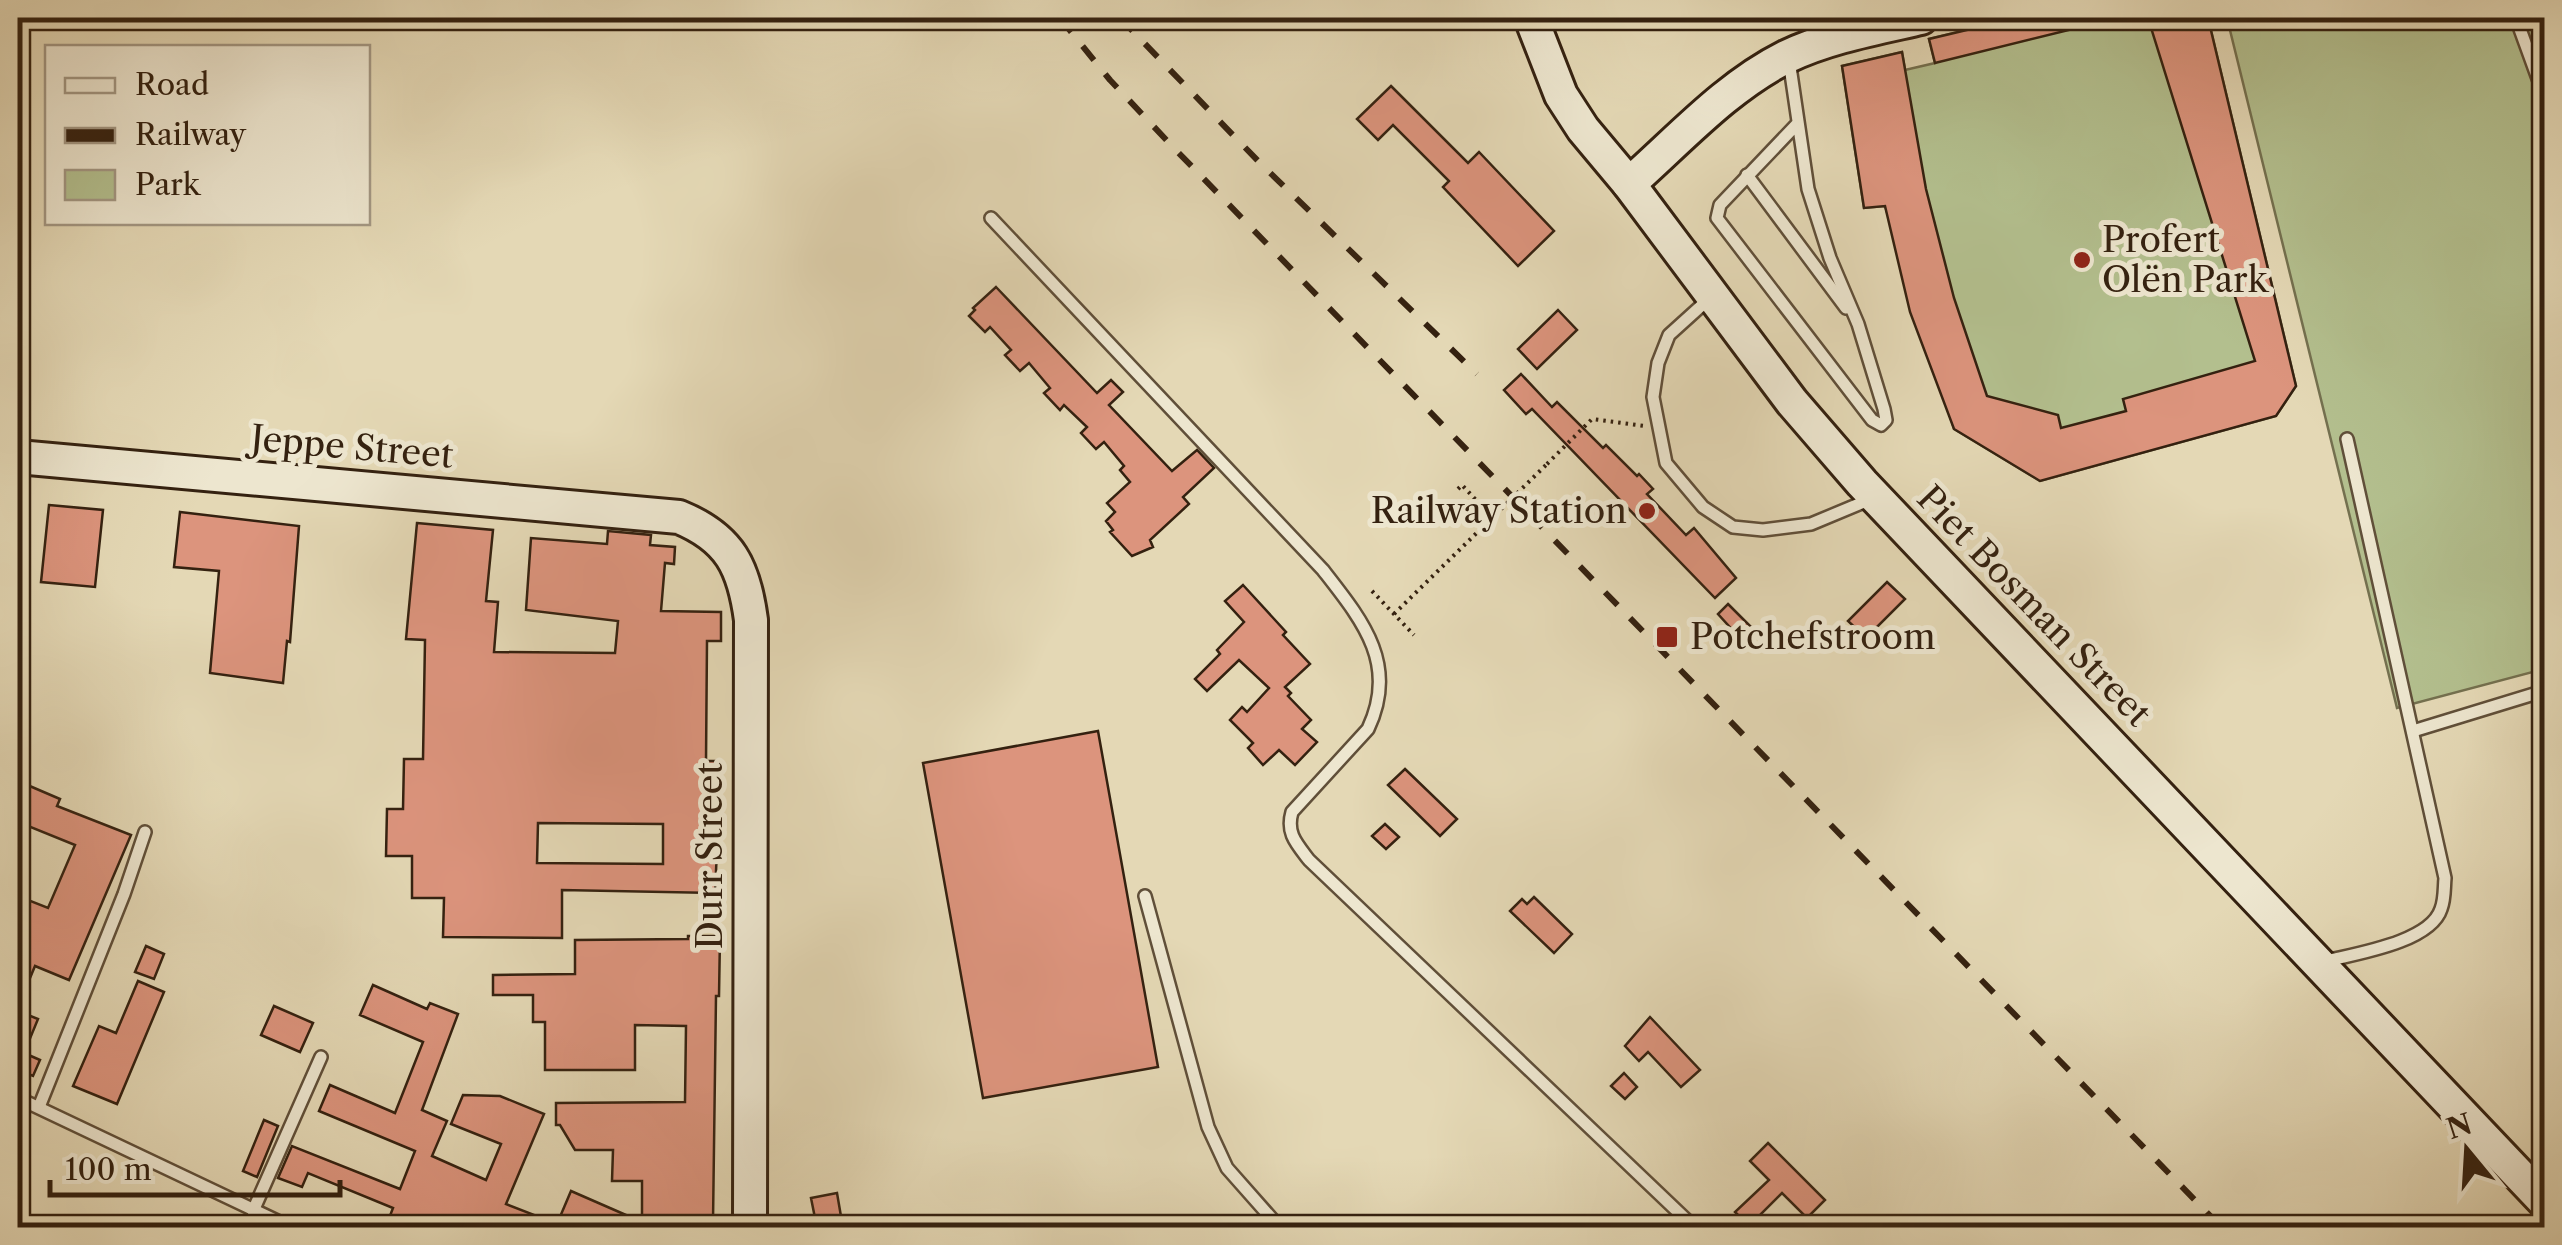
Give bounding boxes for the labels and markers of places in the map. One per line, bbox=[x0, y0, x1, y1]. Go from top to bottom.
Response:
place label: Profert Olën Park bbox=[2102, 218, 2270, 301]
marker: Profert Olën Park bbox=[2071, 249, 2093, 271]
place label: Railway Station bbox=[1371, 489, 1627, 532]
marker: Railway Station bbox=[1636, 500, 1658, 522]
place label: Potchefstroom bbox=[1690, 615, 1936, 658]
marker: Potchefstroom bbox=[1654, 624, 1680, 650]

